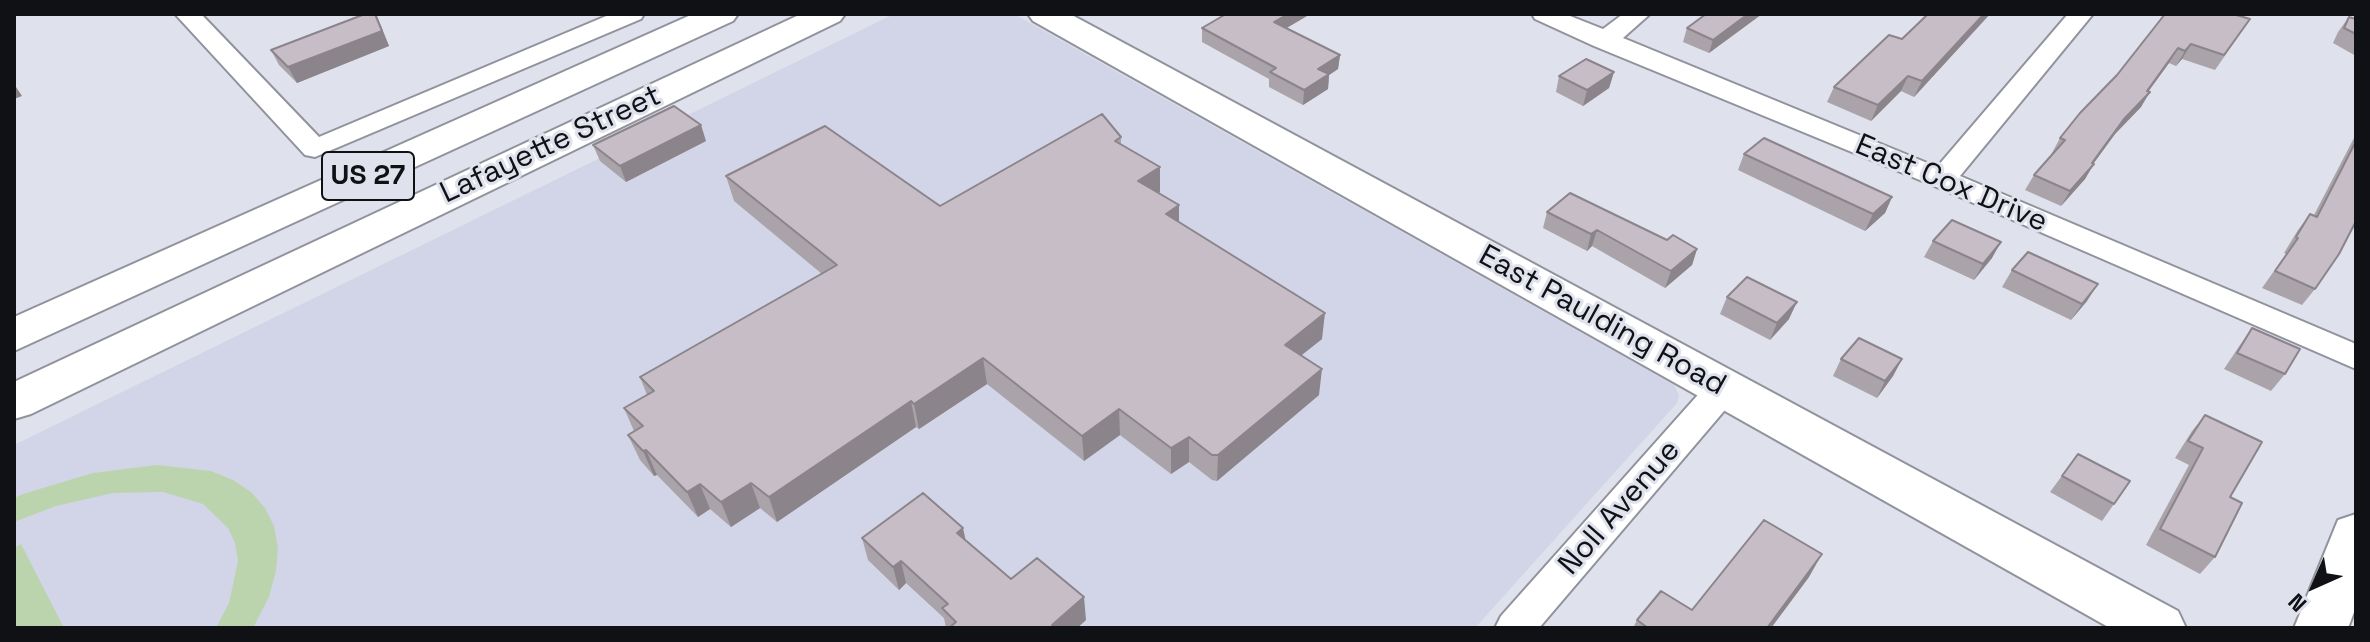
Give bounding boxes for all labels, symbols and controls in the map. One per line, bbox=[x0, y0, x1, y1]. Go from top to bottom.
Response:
street label: Lafayette Street bbox=[435, 78, 667, 212]
street label: East Cox Drive bbox=[1850, 127, 2052, 241]
road number: US 27 bbox=[322, 152, 414, 200]
street label: East Paulding Road bbox=[1472, 238, 1732, 404]
street label: Noll Avenue bbox=[1552, 433, 1688, 583]
north arrow bbox=[2274, 546, 2354, 626]
text: N bbox=[2282, 588, 2312, 618]

